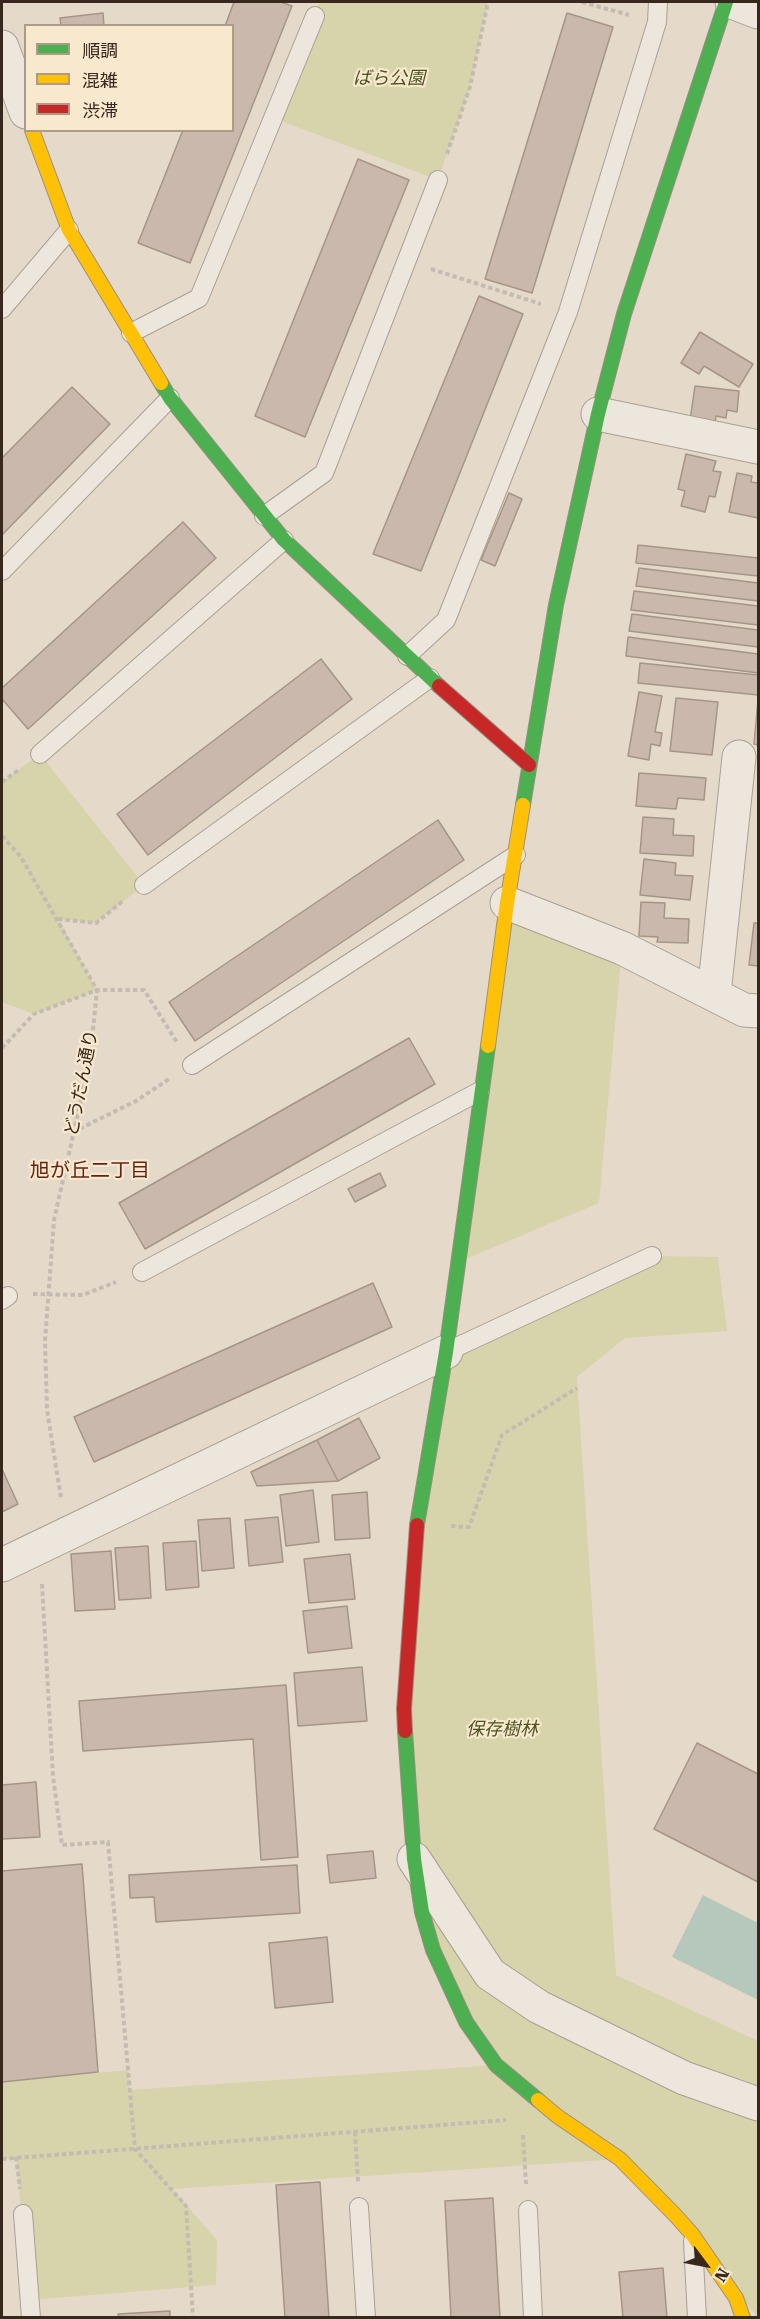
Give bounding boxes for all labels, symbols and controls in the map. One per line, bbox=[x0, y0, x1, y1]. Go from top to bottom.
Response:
legend bbox=[24, 24, 234, 132]
text: 順調 bbox=[82, 40, 118, 61]
park label: ばら公園 bbox=[353, 68, 425, 90]
text: 混雑 bbox=[82, 70, 118, 91]
text: 渋滞 bbox=[82, 100, 118, 121]
street label: どうだん通り bbox=[61, 1028, 103, 1138]
district label: 旭が丘二丁目 bbox=[30, 1159, 150, 1183]
park label: 保存樹林 bbox=[466, 1719, 538, 1741]
north arrow bbox=[676, 2235, 736, 2295]
text: N bbox=[710, 2265, 733, 2285]

